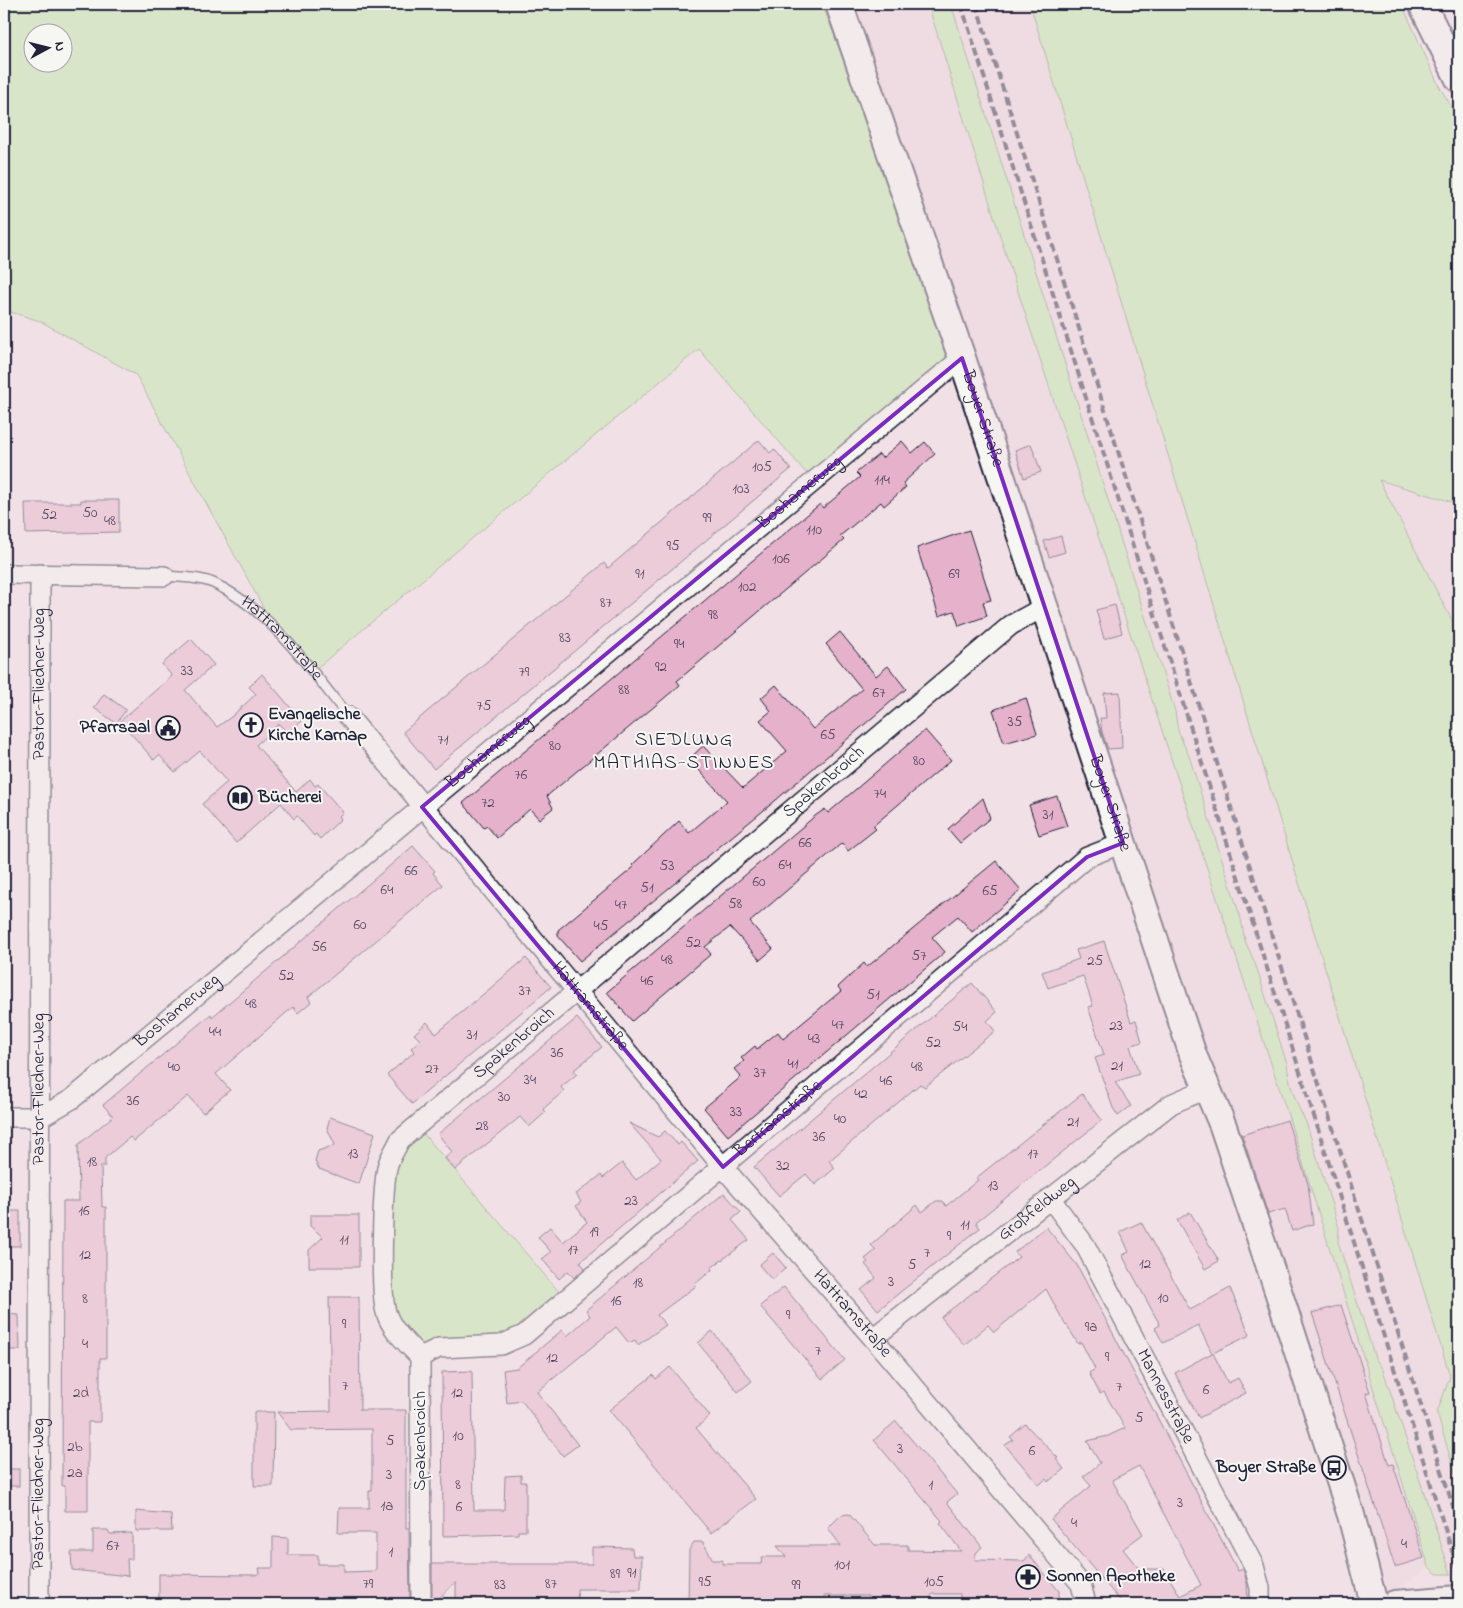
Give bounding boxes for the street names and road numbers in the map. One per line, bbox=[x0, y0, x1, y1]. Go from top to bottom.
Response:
street label: Boyer Straße bbox=[954, 366, 1011, 471]
street label: Boshamerweg bbox=[751, 450, 849, 537]
street label: Hattramstraße bbox=[235, 590, 330, 688]
street label: Pastor-Fliedner-Weg bbox=[27, 608, 54, 760]
street label: Boshamerweg bbox=[439, 709, 538, 796]
street label: Spakenbroich bbox=[777, 740, 871, 825]
street label: Boyer Straße bbox=[1081, 751, 1138, 856]
street label: Hattramstraße bbox=[545, 956, 635, 1058]
street label: Boshamerweg bbox=[128, 968, 227, 1055]
street label: Spakenbroich bbox=[468, 1001, 561, 1086]
street label: Pastor-Fliedner-Weg bbox=[26, 1013, 54, 1165]
street label: Bertramstraße bbox=[728, 1073, 829, 1165]
street label: Großfeldweg bbox=[993, 1170, 1082, 1248]
street label: Hattramstraße bbox=[806, 1264, 898, 1365]
street label: Mannesstraße bbox=[1129, 1345, 1201, 1449]
street label: Spakenbroich bbox=[408, 1391, 434, 1491]
street label: Pastor-Fliedner-Weg bbox=[26, 1418, 53, 1570]

